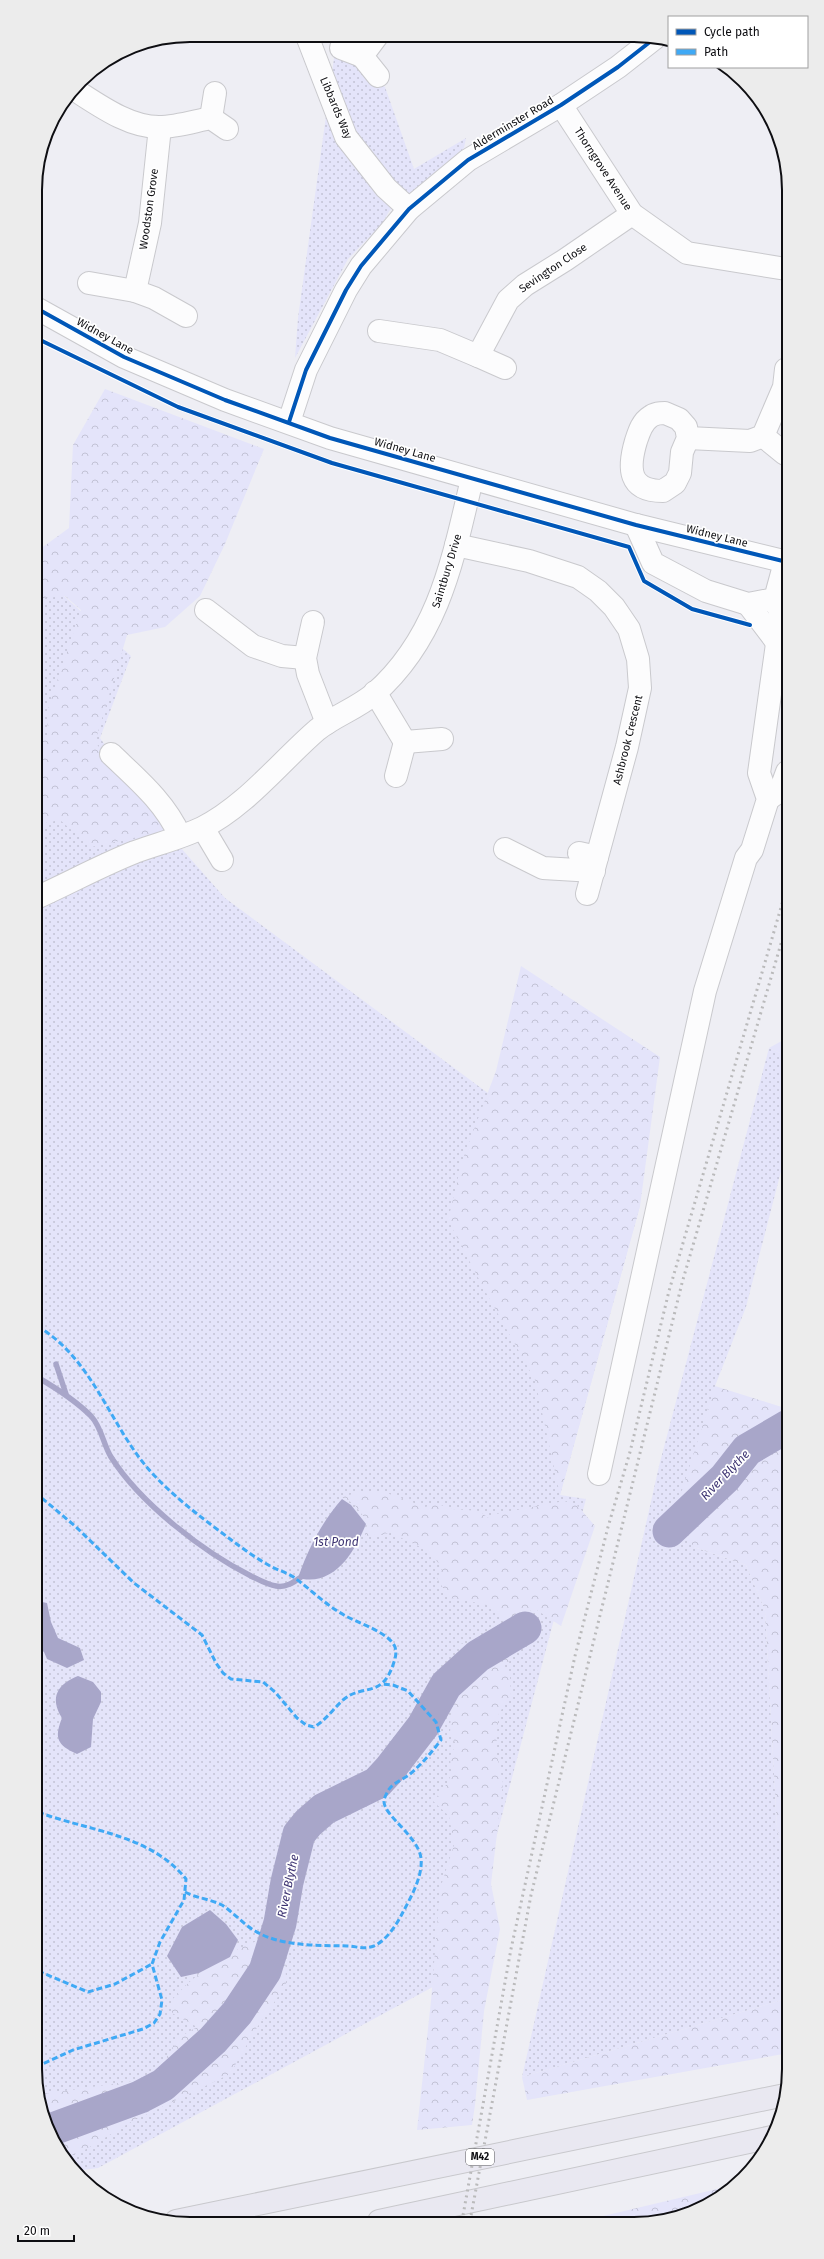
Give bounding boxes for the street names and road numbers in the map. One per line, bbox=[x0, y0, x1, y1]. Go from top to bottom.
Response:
street label: Libbards Way bbox=[317, 75, 355, 141]
street label: Alderminster Road bbox=[470, 94, 556, 152]
street label: Thorngrove Avenue bbox=[571, 125, 635, 213]
street label: Woodston Grove bbox=[137, 168, 161, 250]
street label: Sevington Close bbox=[517, 241, 589, 295]
street label: Widney Lane bbox=[74, 315, 136, 357]
street label: Widney Lane bbox=[373, 435, 437, 465]
street label: Widney Lane bbox=[685, 522, 749, 550]
street label: Saintbury Drive bbox=[430, 532, 464, 610]
street label: Ashbrook Crescent bbox=[611, 694, 645, 786]
road number: M42 bbox=[466, 2149, 494, 2165]

